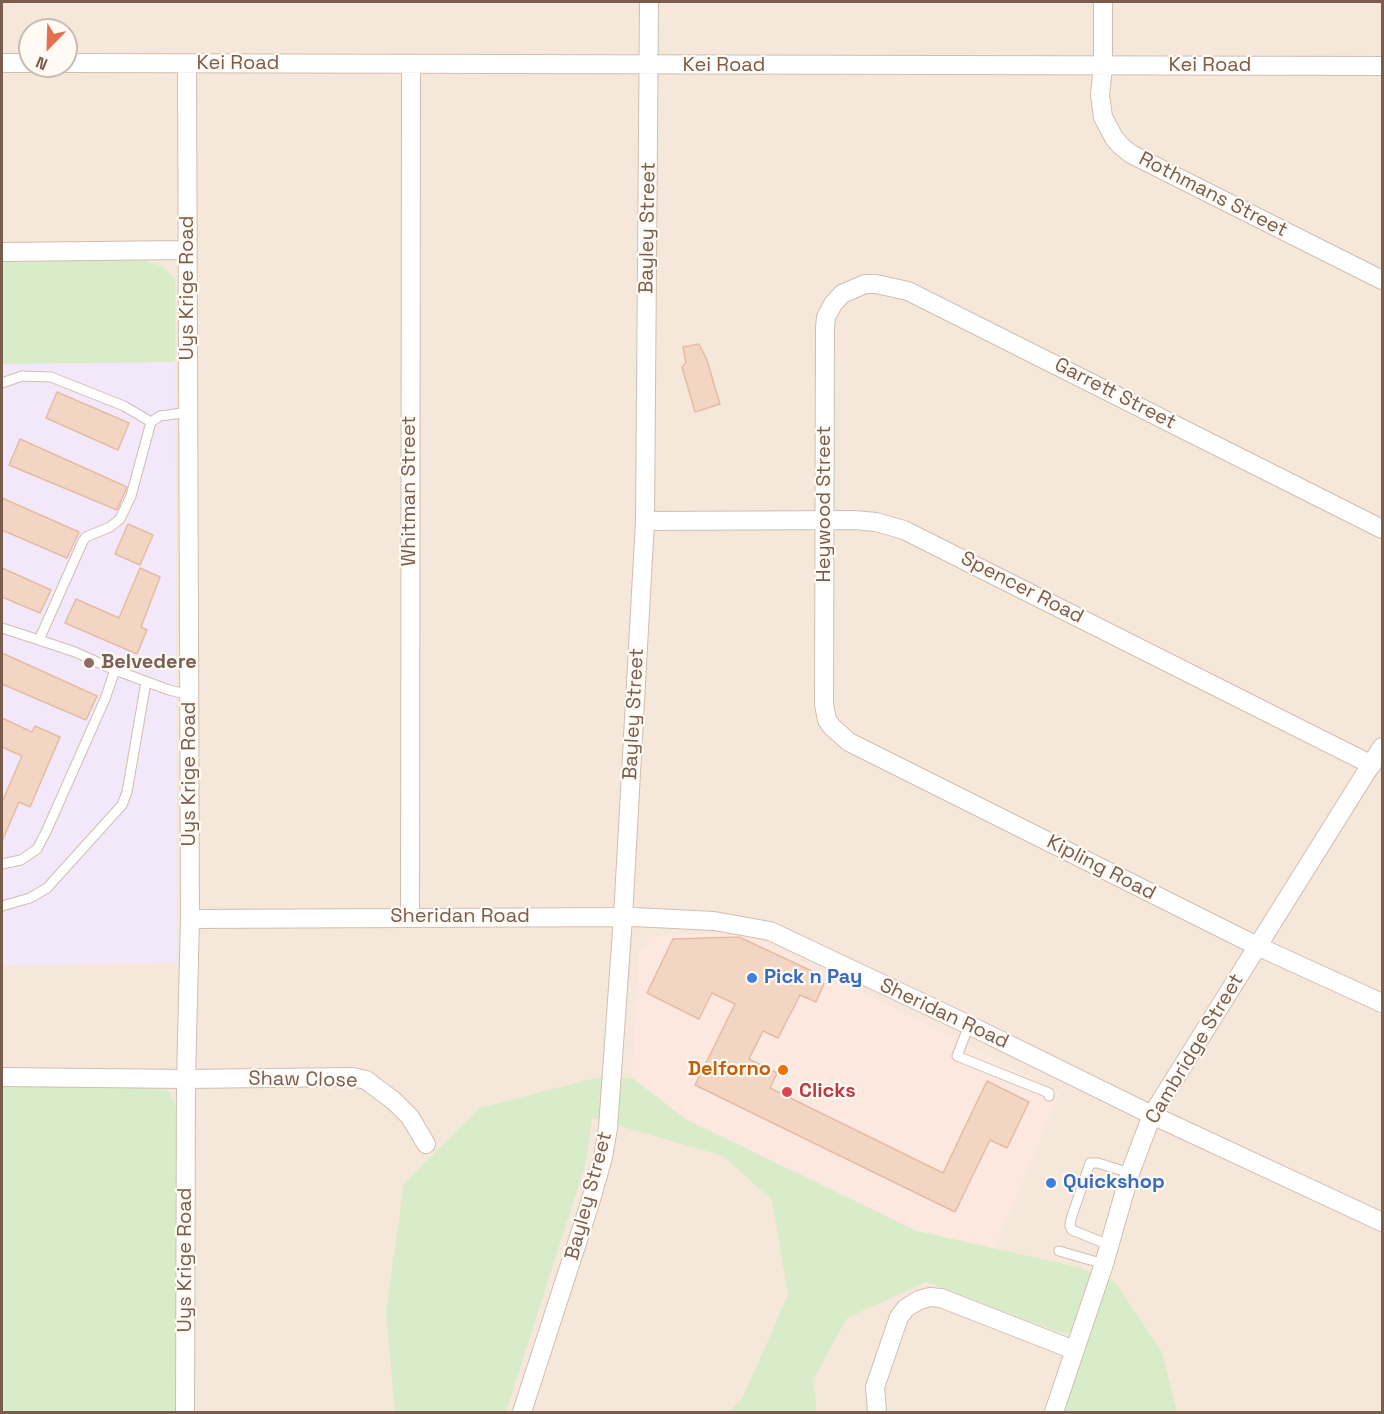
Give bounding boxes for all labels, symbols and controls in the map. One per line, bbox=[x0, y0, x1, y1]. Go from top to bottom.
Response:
north arrow bbox=[18, 18, 78, 78]
text: N bbox=[33, 51, 51, 75]
street label: Kei Road bbox=[197, 52, 279, 76]
street label: Kei Road bbox=[683, 54, 765, 78]
street label: Kei Road bbox=[1169, 54, 1251, 78]
street label: Rothmans Street bbox=[1135, 147, 1291, 243]
street label: Bayley Street bbox=[635, 162, 661, 294]
street label: Uys Krige Road bbox=[176, 216, 200, 360]
street label: Garrett Street bbox=[1050, 353, 1180, 435]
street label: Whitman Street bbox=[398, 415, 422, 567]
street label: Heywood Street bbox=[813, 426, 837, 582]
street label: Spencer Road bbox=[956, 547, 1088, 629]
street label: Bayley Street bbox=[619, 647, 649, 781]
place label: Belvedere bbox=[101, 651, 197, 675]
marker: Belvedere bbox=[82, 656, 96, 670]
street label: Uys Krige Road bbox=[178, 702, 202, 846]
street label: Kipling Road bbox=[1042, 830, 1160, 906]
street label: Sheridan Road bbox=[390, 905, 530, 929]
place label: Pick n Pay bbox=[764, 966, 862, 990]
street label: Cambridge Street bbox=[1141, 970, 1249, 1128]
marker: Pick n Pay bbox=[745, 971, 759, 985]
street label: Sheridan Road bbox=[876, 974, 1012, 1054]
place label: Delforno bbox=[688, 1058, 771, 1082]
marker: Delforno bbox=[776, 1063, 790, 1077]
street label: Shaw Close bbox=[248, 1067, 358, 1093]
place label: Clicks bbox=[799, 1080, 856, 1104]
marker: Clicks bbox=[780, 1085, 794, 1099]
street label: Bayley Street bbox=[560, 1129, 618, 1263]
place label: Quickshop bbox=[1063, 1171, 1165, 1195]
marker: Quickshop bbox=[1044, 1176, 1058, 1190]
street label: Uys Krige Road bbox=[174, 1188, 198, 1332]

